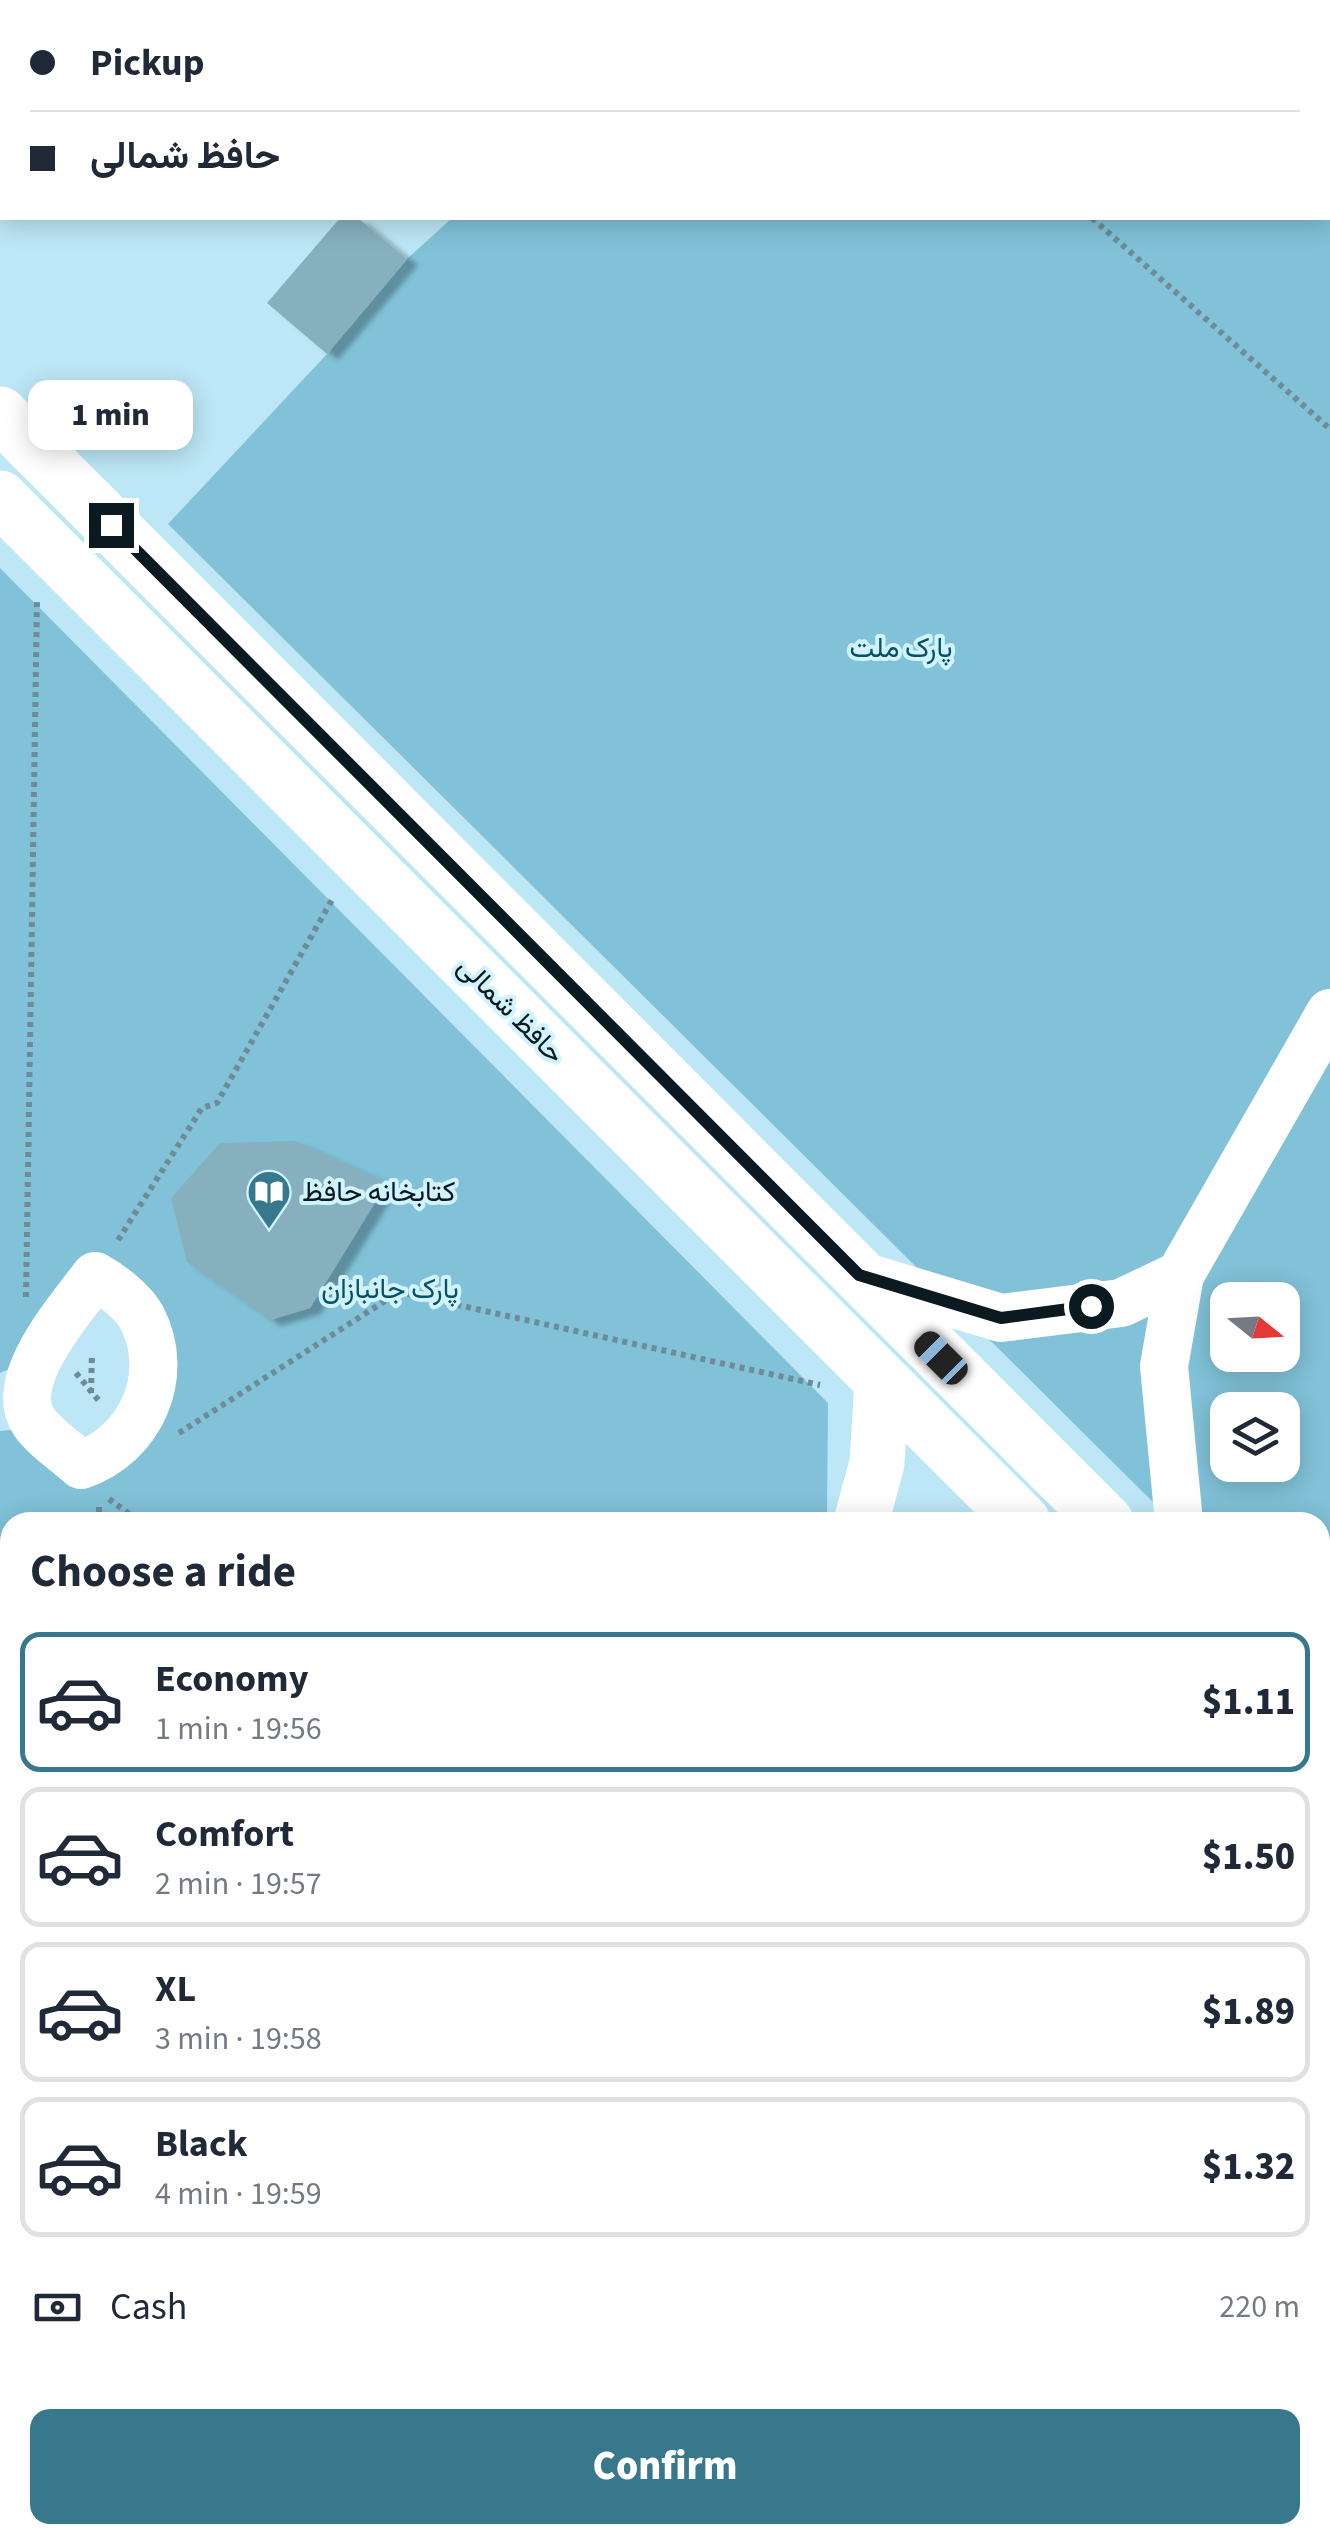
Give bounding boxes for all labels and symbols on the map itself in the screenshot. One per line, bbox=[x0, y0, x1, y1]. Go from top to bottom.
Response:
callout: 1 min bbox=[28, 380, 194, 450]
route end bbox=[89, 503, 134, 548]
park label: پارک ملت bbox=[850, 628, 953, 668]
street label: حافظ شمالی bbox=[448, 947, 574, 1073]
library icon: کتابخانه حافظ bbox=[246, 1169, 292, 1230]
place label: کتابخانه حافظ bbox=[302, 1172, 456, 1212]
park label: پارک جانبازان bbox=[321, 1269, 459, 1309]
north arrow bbox=[1210, 1282, 1300, 1372]
route start bbox=[1069, 1284, 1114, 1329]
car bbox=[909, 1326, 973, 1390]

